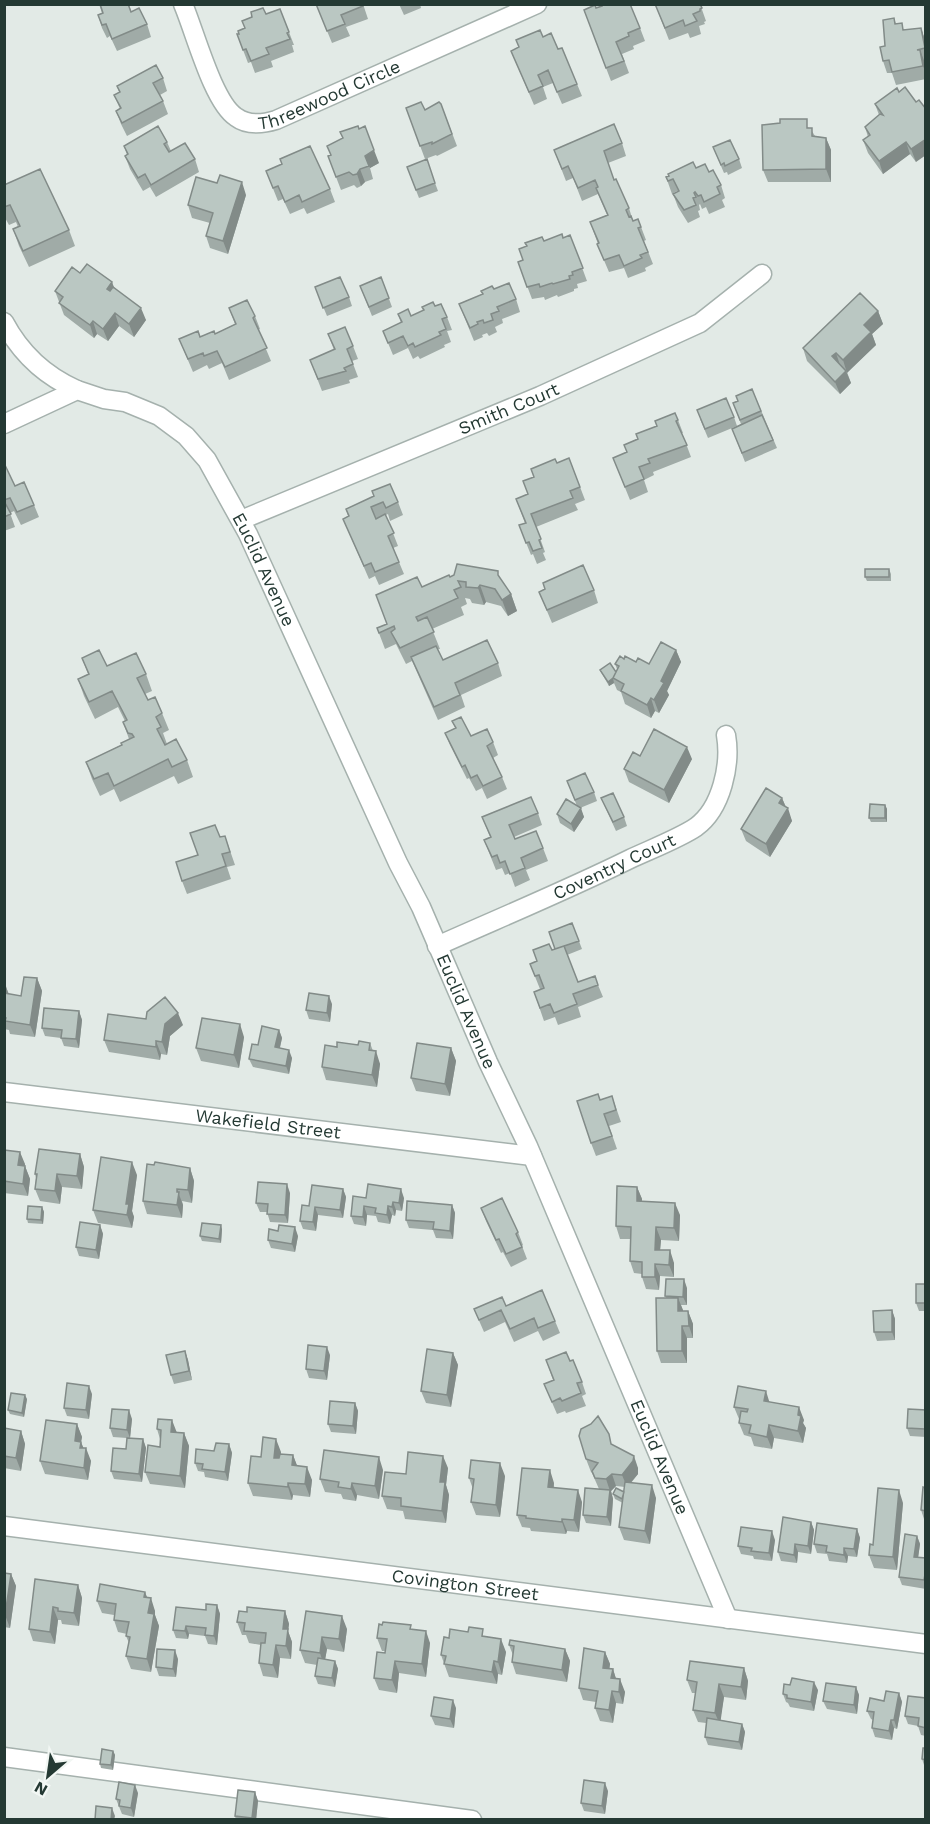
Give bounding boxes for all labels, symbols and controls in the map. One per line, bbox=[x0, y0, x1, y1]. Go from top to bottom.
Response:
street label: Threewood Circle bbox=[257, 55, 403, 134]
street label: Smith Court bbox=[455, 378, 563, 439]
street label: Euclid Avenue bbox=[228, 509, 300, 630]
street label: Coventry Court bbox=[549, 829, 679, 904]
street label: Euclid Avenue bbox=[433, 950, 501, 1072]
street label: Wakefield Street bbox=[194, 1104, 343, 1143]
street label: Euclid Avenue bbox=[626, 1396, 694, 1518]
street label: Covington Street bbox=[391, 1565, 540, 1604]
north arrow bbox=[18, 1746, 78, 1806]
text: N bbox=[31, 1777, 51, 1800]

